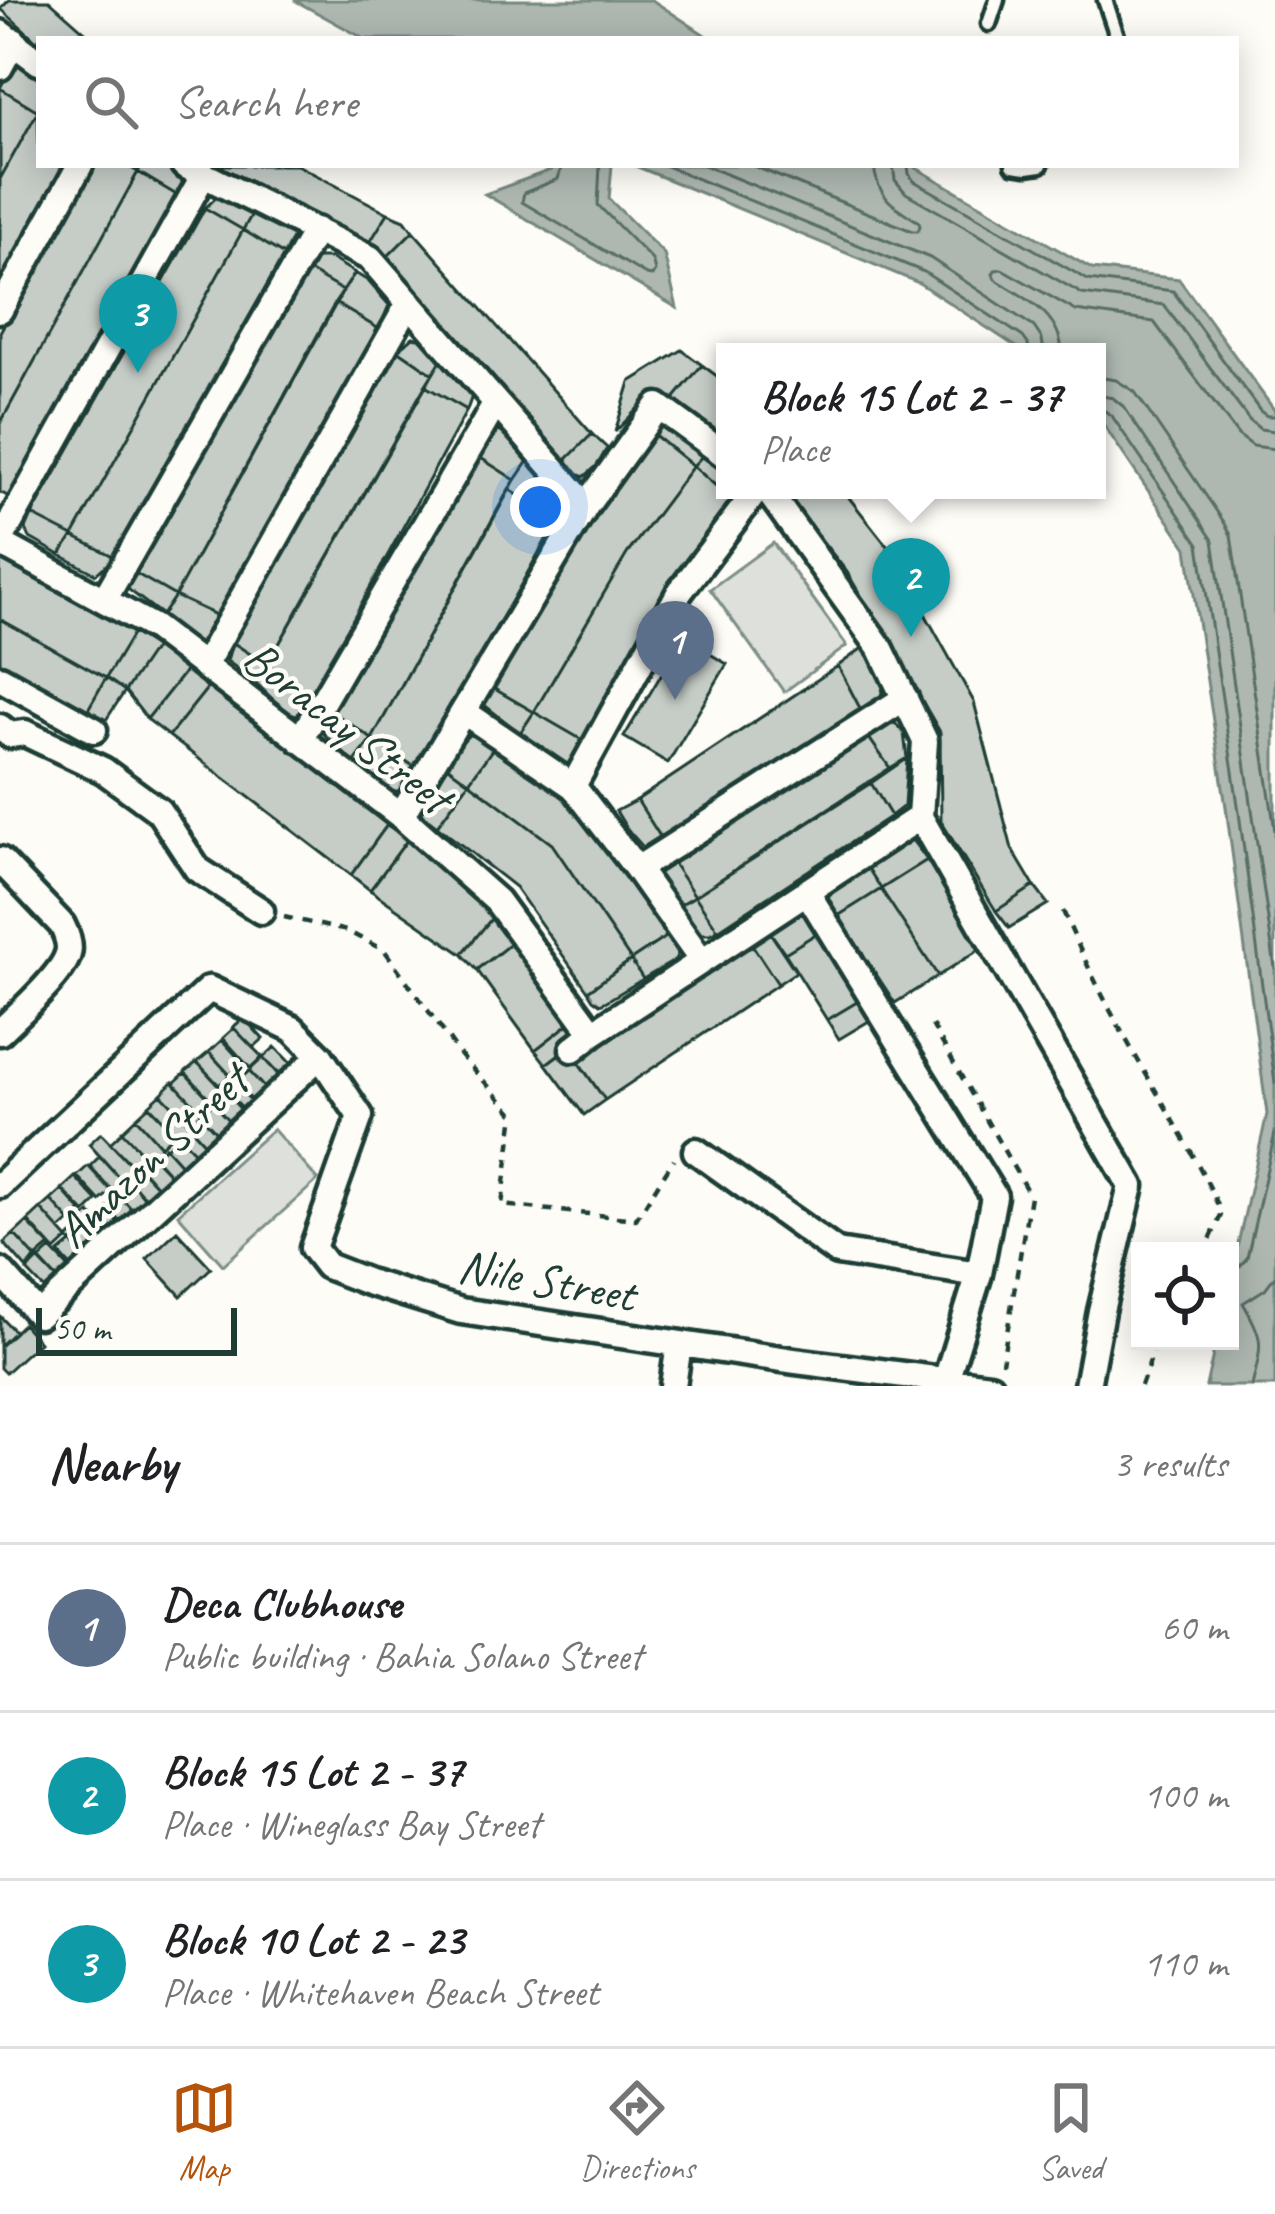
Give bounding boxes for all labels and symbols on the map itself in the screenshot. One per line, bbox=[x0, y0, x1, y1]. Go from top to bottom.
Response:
pin: 3 bbox=[99, 274, 177, 373]
your location bbox=[510, 477, 570, 537]
pin: 2 bbox=[872, 538, 950, 637]
pin: 1 bbox=[636, 601, 714, 700]
street label: Boracay Street bbox=[231, 627, 468, 830]
street label: Amazon Street bbox=[43, 1047, 265, 1260]
street label: Nile Street bbox=[454, 1235, 644, 1326]
scale bar bbox=[36, 1302, 237, 1355]

